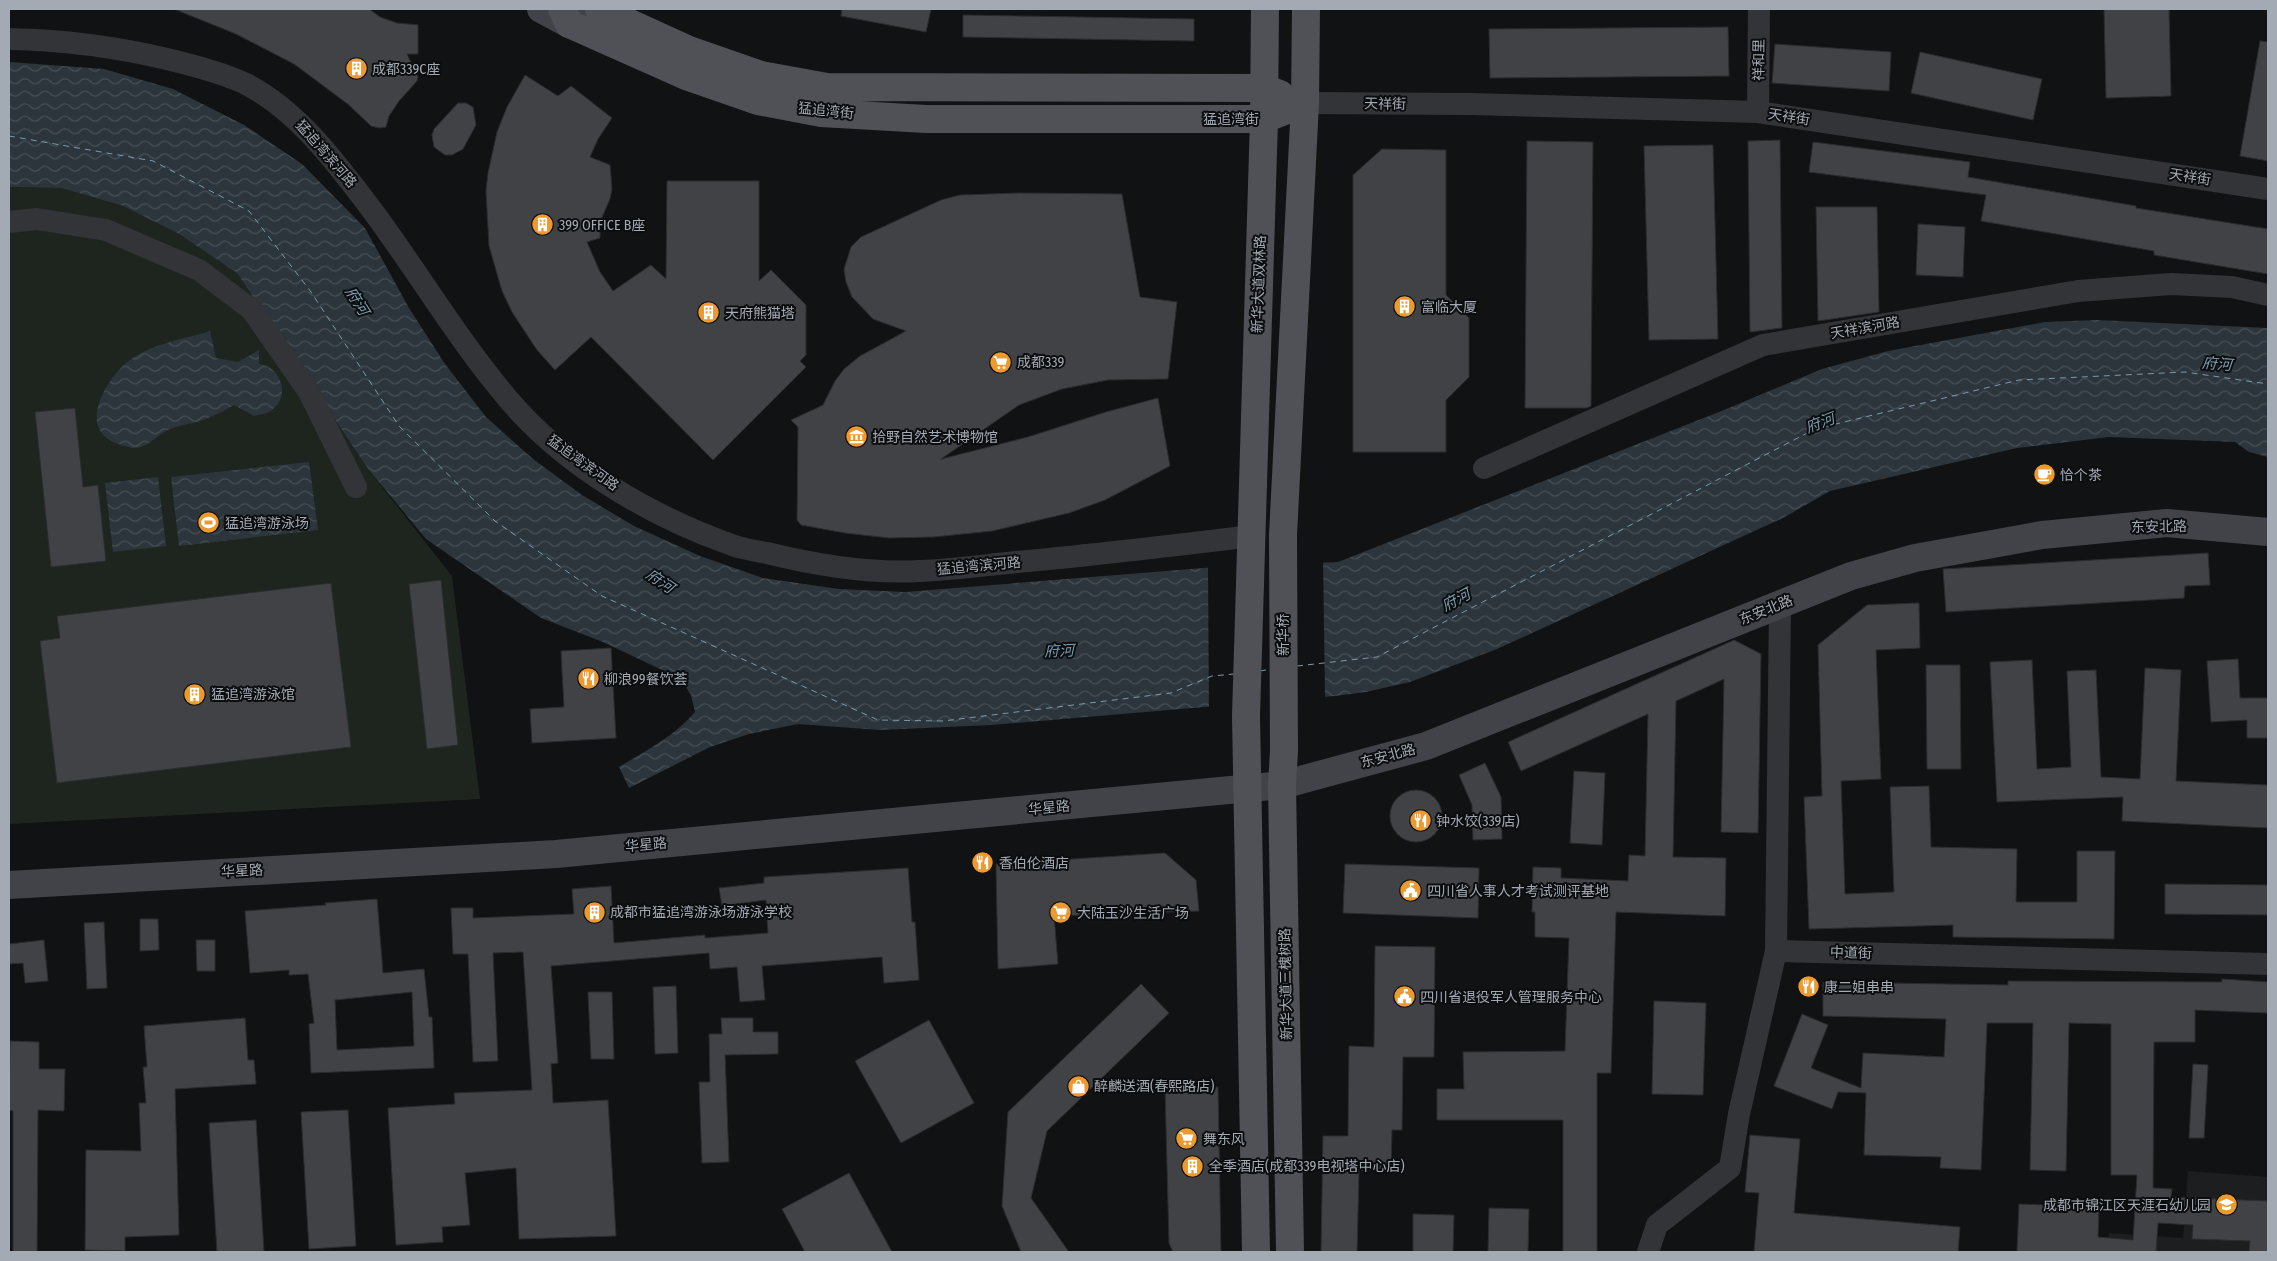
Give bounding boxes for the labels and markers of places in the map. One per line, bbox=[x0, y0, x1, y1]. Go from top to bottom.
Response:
building icon: 成都339C座 bbox=[344, 57, 368, 81]
place label: 成都339C座 bbox=[372, 61, 440, 78]
building icon: 399 OFFICE B座 bbox=[531, 213, 555, 237]
place label: 399 OFFICE B座 bbox=[559, 217, 645, 234]
building icon: 富临大厦 bbox=[1393, 295, 1417, 319]
place label: 富临大厦 bbox=[1421, 299, 1477, 316]
building icon: 天府熊猫塔 bbox=[697, 301, 721, 325]
place label: 天府熊猫塔 bbox=[725, 305, 795, 322]
supermarket icon: 成都339 bbox=[989, 350, 1013, 374]
place label: 成都339 bbox=[1017, 354, 1064, 371]
museum icon: 拾野自然艺术博物馆 bbox=[844, 425, 868, 449]
place label: 拾野自然艺术博物馆 bbox=[872, 429, 998, 446]
cafe icon: 恰个茶 bbox=[2032, 463, 2056, 487]
place label: 恰个茶 bbox=[2060, 467, 2102, 484]
sports icon: 猛追湾游泳场 bbox=[197, 511, 221, 535]
place label: 猛追湾游泳场 bbox=[225, 515, 309, 532]
restaurant icon: 柳浪99餐饮荟 bbox=[576, 667, 600, 691]
place label: 柳浪99餐饮荟 bbox=[604, 671, 688, 688]
building icon: 猛追湾游泳馆 bbox=[183, 682, 207, 706]
place label: 猛追湾游泳馆 bbox=[211, 686, 295, 703]
restaurant icon: 钟水饺(339店) bbox=[1408, 809, 1432, 833]
place label: 钟水饺(339店) bbox=[1436, 813, 1520, 830]
restaurant icon: 香伯伦酒店 bbox=[971, 851, 995, 875]
place label: 香伯伦酒店 bbox=[999, 855, 1069, 872]
public building icon: 四川省人事人才考试测评基地 bbox=[1399, 879, 1423, 903]
place label: 四川省人事人才考试测评基地 bbox=[1427, 883, 1609, 900]
building icon: 成都市猛追湾游泳场游泳学校 bbox=[582, 900, 606, 924]
supermarket icon: 大陆玉沙生活广场 bbox=[1049, 901, 1073, 925]
place label: 成都市猛追湾游泳场游泳学校 bbox=[610, 904, 792, 921]
place label: 大陆玉沙生活广场 bbox=[1077, 905, 1189, 922]
restaurant icon: 康二姐串串 bbox=[1796, 975, 1820, 999]
place label: 康二姐串串 bbox=[1824, 979, 1894, 996]
public building icon: 四川省退役军人管理服务中心 bbox=[1392, 985, 1416, 1009]
place label: 四川省退役军人管理服务中心 bbox=[1420, 989, 1602, 1006]
shop icon: 醉麟送酒(春熙路店) bbox=[1066, 1074, 1090, 1098]
place label: 醉麟送酒(春熙路店) bbox=[1094, 1078, 1214, 1095]
supermarket icon: 舞东风 bbox=[1175, 1127, 1199, 1151]
place label: 舞东风 bbox=[1203, 1131, 1245, 1148]
building icon: 全季酒店(成都339电视塔中心店) bbox=[1181, 1154, 1205, 1178]
place label: 全季酒店(成都339电视塔中心店) bbox=[1209, 1158, 1405, 1175]
school or university icon: 成都市锦江区天涯石幼儿园 bbox=[2215, 1193, 2239, 1217]
place label: 成都市锦江区天涯石幼儿园 bbox=[2043, 1197, 2211, 1214]

